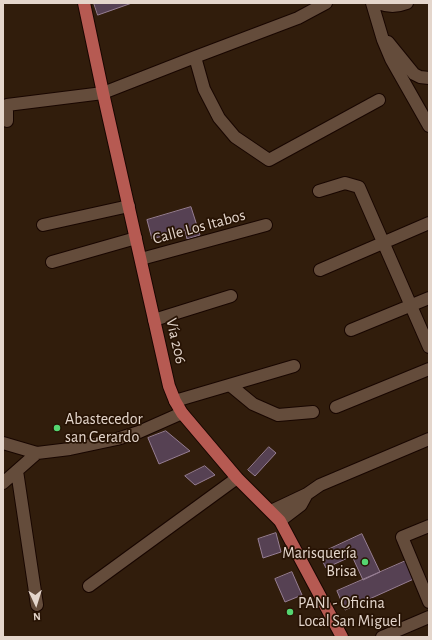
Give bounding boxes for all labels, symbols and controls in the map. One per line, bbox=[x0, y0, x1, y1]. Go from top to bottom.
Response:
street label: Calle Los Itabos bbox=[151, 205, 247, 249]
street label: Vía 206 bbox=[161, 316, 191, 366]
place label: Abastecedor san Gerardo bbox=[65, 409, 143, 447]
marker: Abastecedor san Gerardo bbox=[52, 423, 62, 433]
place label: Marisquería Brisa bbox=[282, 543, 357, 581]
marker: Marisquería Brisa bbox=[360, 557, 370, 567]
north arrow bbox=[16, 584, 56, 624]
place label: PANI - Oficina Local San Miguel bbox=[298, 593, 401, 631]
marker: PANI - Oficina Local San Miguel bbox=[285, 607, 295, 617]
text: N bbox=[33, 611, 41, 622]

